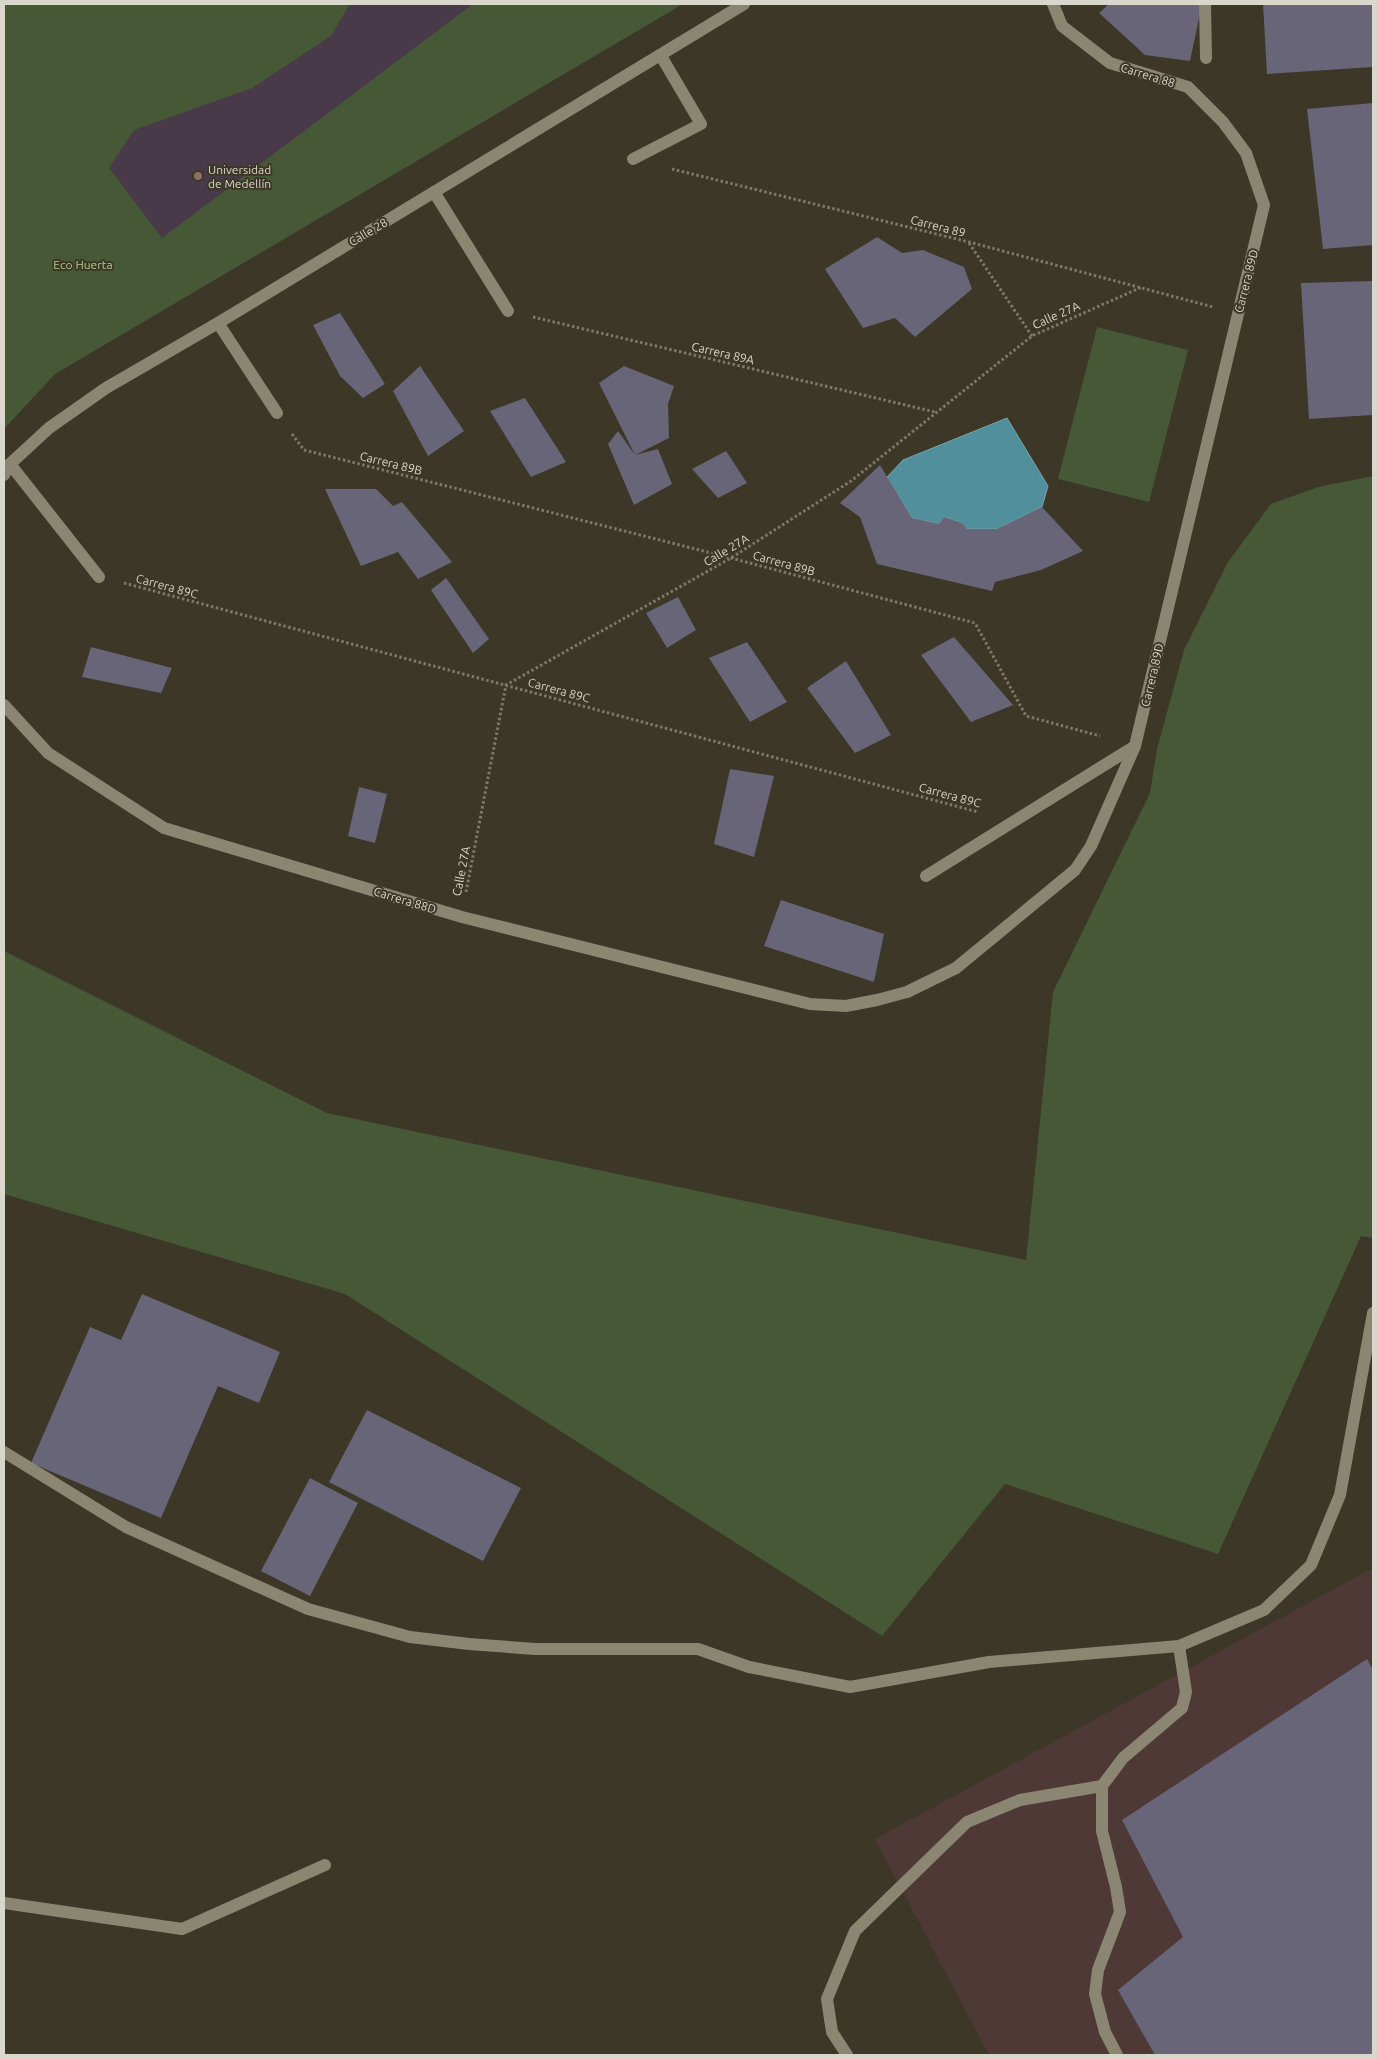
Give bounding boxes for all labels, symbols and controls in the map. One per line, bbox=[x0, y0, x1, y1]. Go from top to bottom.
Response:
street label: Carrera 88 bbox=[1119, 61, 1177, 90]
place label: Universidad de Medellín bbox=[208, 163, 271, 190]
marker: Universidad de Medellín bbox=[192, 170, 204, 182]
street label: Carrera 89 bbox=[909, 213, 967, 239]
street label: Calle 28 bbox=[346, 215, 390, 249]
street label: Carrera 89D bbox=[1232, 248, 1260, 314]
park label: Eco Huerta bbox=[53, 258, 113, 271]
street label: Calle 27A bbox=[1030, 299, 1082, 331]
street label: Carrera 89A bbox=[690, 339, 756, 367]
street label: Carrera 89B bbox=[358, 449, 424, 477]
street label: Calle 27A bbox=[701, 531, 751, 569]
street label: Carrera 89B bbox=[751, 548, 817, 578]
street label: Carrera 89C bbox=[135, 571, 200, 601]
street label: Carrera 89D bbox=[1138, 642, 1166, 708]
street label: Carrera 89C bbox=[527, 675, 592, 705]
street label: Carrera 89C bbox=[918, 780, 983, 810]
street label: Calle 27A bbox=[450, 845, 472, 897]
street label: Carrera 88D bbox=[372, 884, 438, 916]

